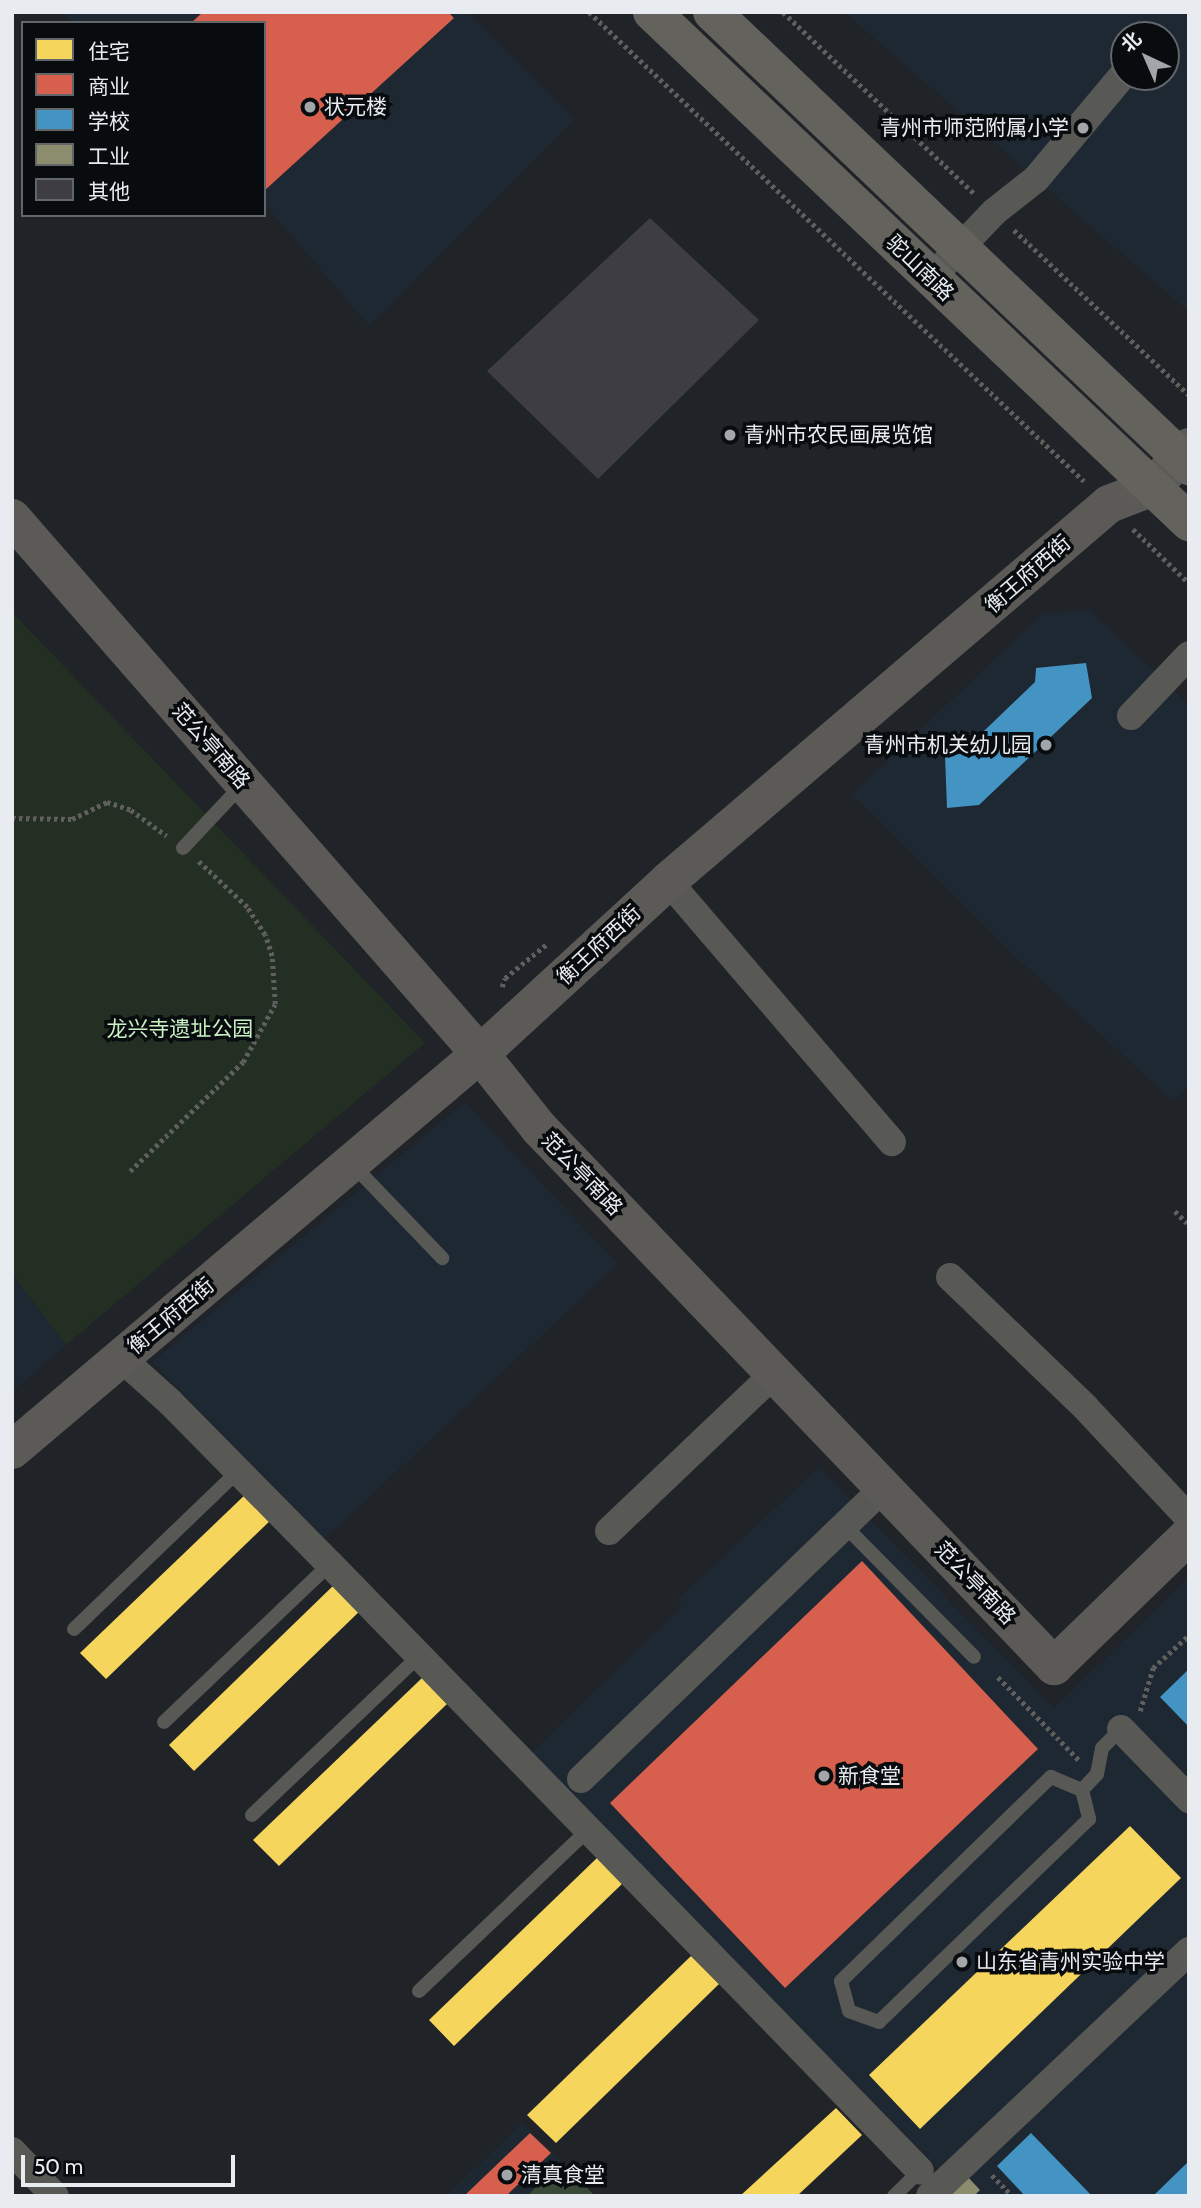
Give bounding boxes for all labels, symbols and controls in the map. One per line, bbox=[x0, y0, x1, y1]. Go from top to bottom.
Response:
legend bbox=[21, 21, 266, 217]
north arrow bbox=[1110, 21, 1180, 91]
text: 北 bbox=[1117, 27, 1146, 57]
text: 住宅 bbox=[88, 39, 130, 64]
text: 商业 bbox=[88, 74, 130, 99]
place label: 状元楼 bbox=[324, 94, 387, 120]
marker: 状元楼 bbox=[302, 99, 318, 115]
text: 学校 bbox=[88, 109, 130, 134]
place label: 青州市师范附属小学 bbox=[880, 115, 1069, 141]
marker: 青州市师范附属小学 bbox=[1075, 120, 1091, 136]
text: 工业 bbox=[88, 144, 130, 169]
text: 其他 bbox=[88, 179, 130, 204]
street label: 驼山南路 bbox=[881, 230, 959, 306]
place label: 青州市农民画展览馆 bbox=[744, 422, 933, 448]
marker: 青州市农民画展览馆 bbox=[722, 427, 738, 443]
street label: 衡王府西街 bbox=[980, 530, 1076, 618]
street label: 范公亭南路 bbox=[167, 698, 255, 794]
place label: 青州市机关幼儿园 bbox=[864, 732, 1032, 758]
marker: 青州市机关幼儿园 bbox=[1038, 737, 1054, 753]
street label: 衡王府西街 bbox=[552, 900, 646, 990]
park label: 龙兴寺遗址公园 bbox=[107, 1016, 253, 1042]
street label: 范公亭南路 bbox=[536, 1127, 628, 1221]
street label: 衡王府西街 bbox=[123, 1273, 219, 1359]
street label: 范公亭南路 bbox=[929, 1536, 1021, 1630]
place label: 新食堂 bbox=[838, 1763, 901, 1789]
marker: 新食堂 bbox=[816, 1768, 832, 1784]
place label: 山东省青州实验中学 bbox=[976, 1949, 1165, 1975]
marker: 山东省青州实验中学 bbox=[954, 1954, 970, 1970]
scale bar bbox=[24, 2142, 238, 2186]
text: 50 m bbox=[34, 2154, 83, 2179]
place label: 清真食堂 bbox=[521, 2162, 605, 2188]
marker: 清真食堂 bbox=[499, 2167, 515, 2183]

